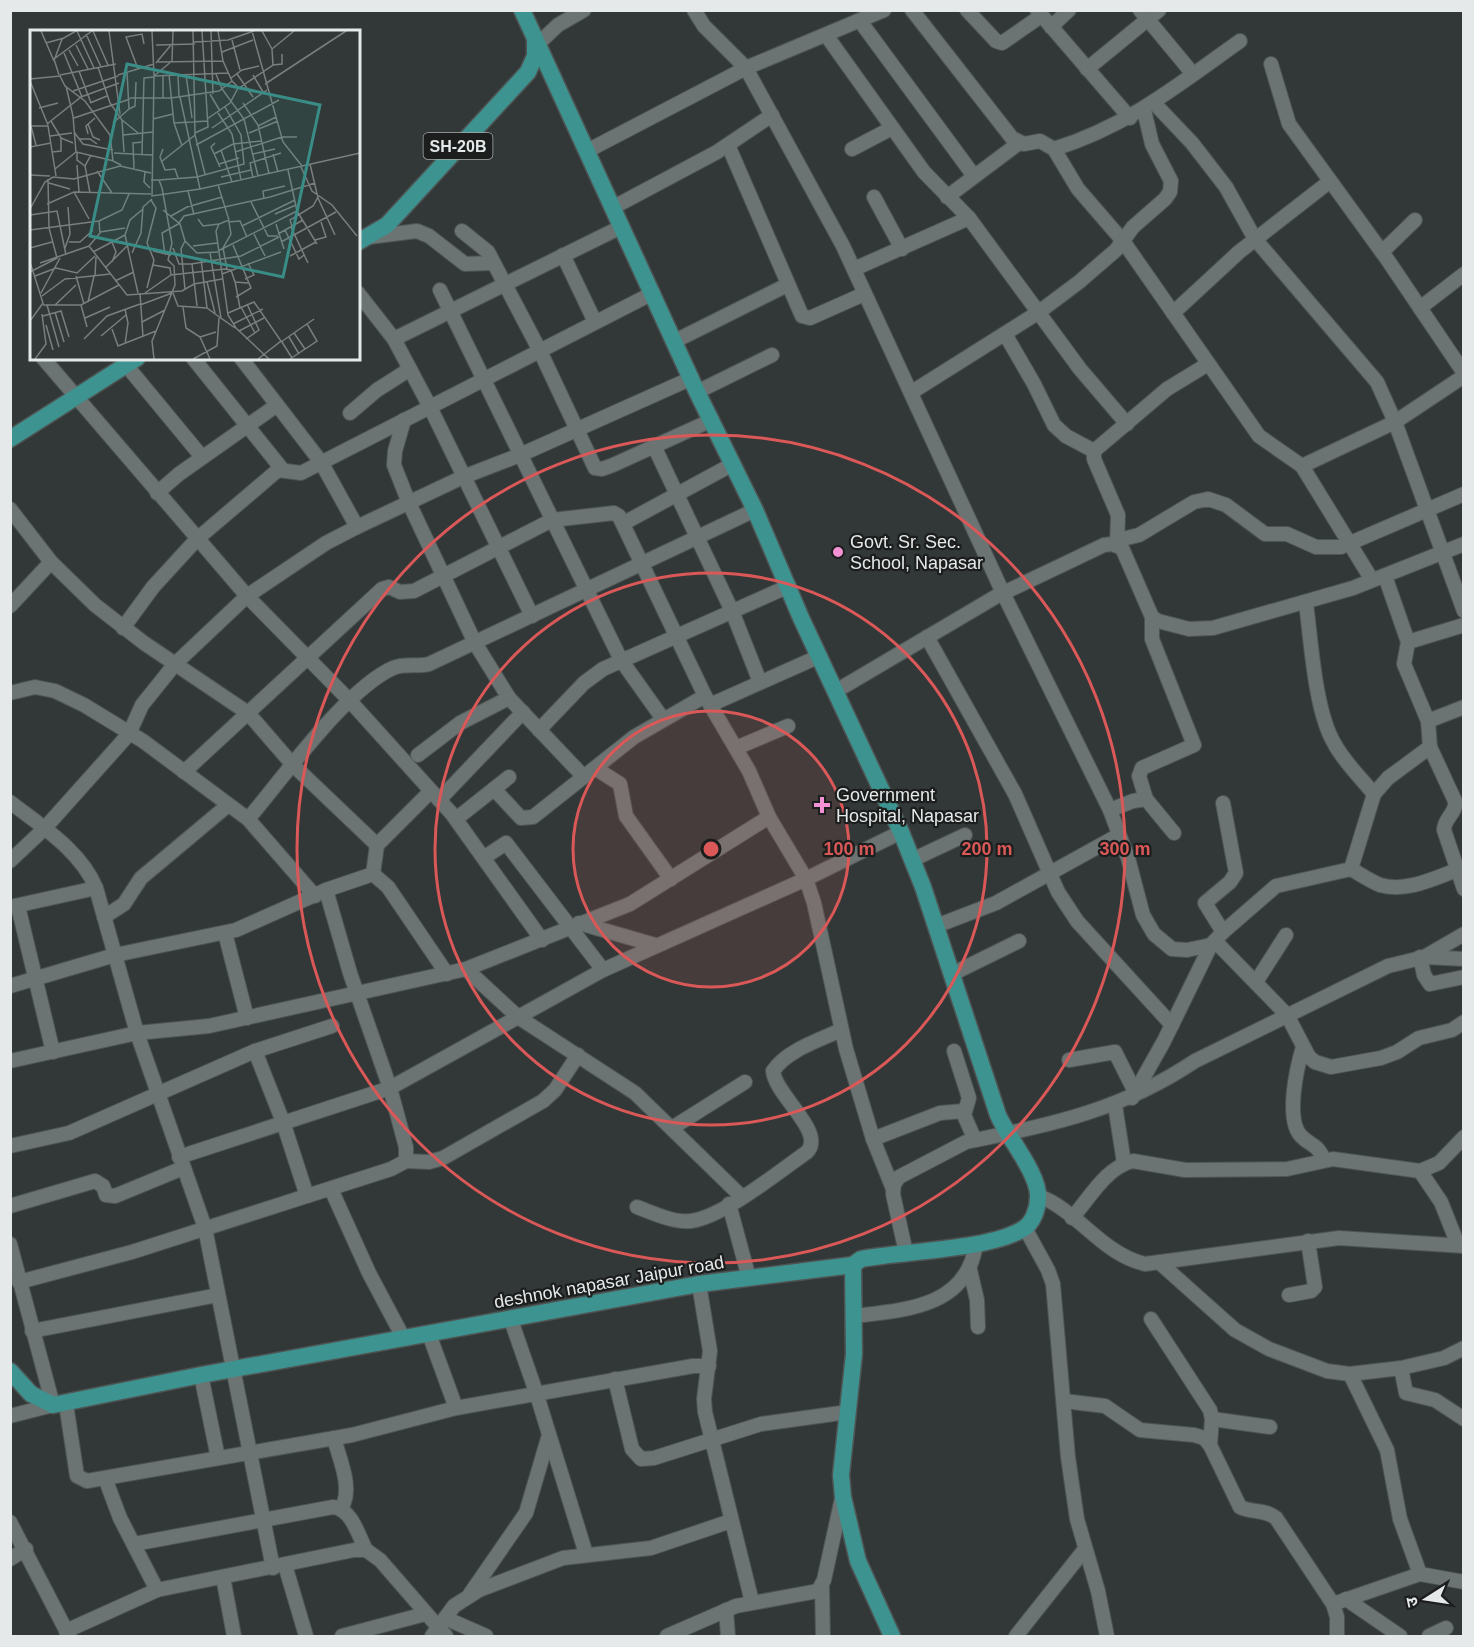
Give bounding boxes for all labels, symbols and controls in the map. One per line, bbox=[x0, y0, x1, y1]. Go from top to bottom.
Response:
inset map bbox=[30, 30, 360, 360]
road number: SH-20B bbox=[424, 133, 492, 159]
place label: Govt. Sr. Sec. School, Napasar bbox=[850, 532, 983, 573]
marker: Govt. Sr. Sec. School, Napasar bbox=[831, 545, 845, 559]
place label: Government Hospital, Napasar bbox=[836, 785, 979, 826]
marker: Government Hospital, Napasar bbox=[813, 796, 831, 814]
centre of rings bbox=[701, 839, 721, 859]
text: 100 m bbox=[823, 839, 875, 859]
text: 200 m bbox=[961, 839, 1013, 859]
text: 300 m bbox=[1099, 839, 1151, 859]
street label: deshnok napasar Jaipur road bbox=[492, 1252, 726, 1312]
north arrow bbox=[1396, 1569, 1456, 1629]
text: उ bbox=[1402, 1595, 1421, 1608]

